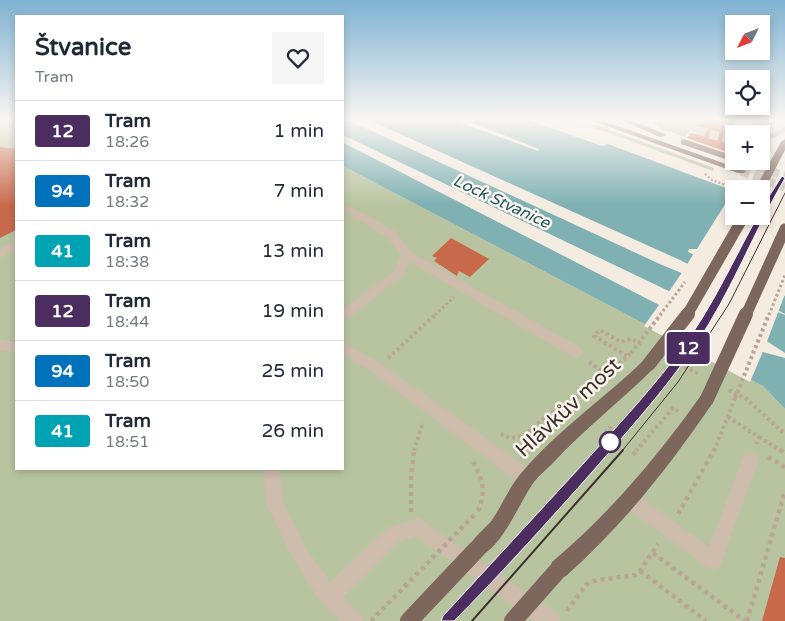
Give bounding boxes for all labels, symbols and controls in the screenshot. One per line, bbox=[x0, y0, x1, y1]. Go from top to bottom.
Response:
north arrow bbox=[725, 15, 770, 60]
map controls bbox=[725, 15, 770, 225]
button: heart bbox=[272, 32, 324, 84]
text: Štvanice bbox=[35, 33, 131, 62]
text: Tram bbox=[35, 67, 74, 87]
button: locate bbox=[725, 70, 770, 115]
text: Tram bbox=[105, 110, 151, 132]
text: 12 bbox=[51, 120, 74, 142]
text: 1 min bbox=[273, 120, 324, 142]
button: + bbox=[725, 125, 770, 170]
text: 18:26 bbox=[105, 132, 149, 152]
text: Tram bbox=[105, 170, 151, 192]
water label: Lock Stvanice bbox=[450, 171, 554, 233]
text: 94 bbox=[51, 180, 74, 202]
text: 7 min bbox=[273, 180, 324, 202]
button: − bbox=[725, 180, 770, 225]
text: 18:32 bbox=[105, 192, 149, 212]
text: Tram bbox=[105, 230, 151, 252]
text: 41 bbox=[51, 240, 74, 262]
text: 13 min bbox=[261, 240, 324, 262]
text: 18:38 bbox=[105, 252, 149, 272]
text: Tram bbox=[105, 290, 151, 312]
text: 12 bbox=[51, 300, 74, 322]
text: 19 min bbox=[261, 300, 324, 322]
text: 18:44 bbox=[105, 312, 149, 332]
line badge: 12 bbox=[666, 332, 710, 364]
text: 12 bbox=[677, 337, 699, 359]
text: Tram bbox=[105, 350, 151, 372]
street label: Hlávkův most bbox=[511, 352, 626, 462]
text: 94 bbox=[51, 360, 74, 382]
text: 25 min bbox=[261, 360, 324, 382]
text: 18:50 bbox=[105, 372, 149, 392]
text: Tram bbox=[105, 410, 151, 432]
text: 41 bbox=[51, 420, 74, 442]
text: 26 min bbox=[261, 420, 324, 442]
unlabelled marker bbox=[599, 431, 621, 453]
text: 18:51 bbox=[105, 432, 149, 452]

